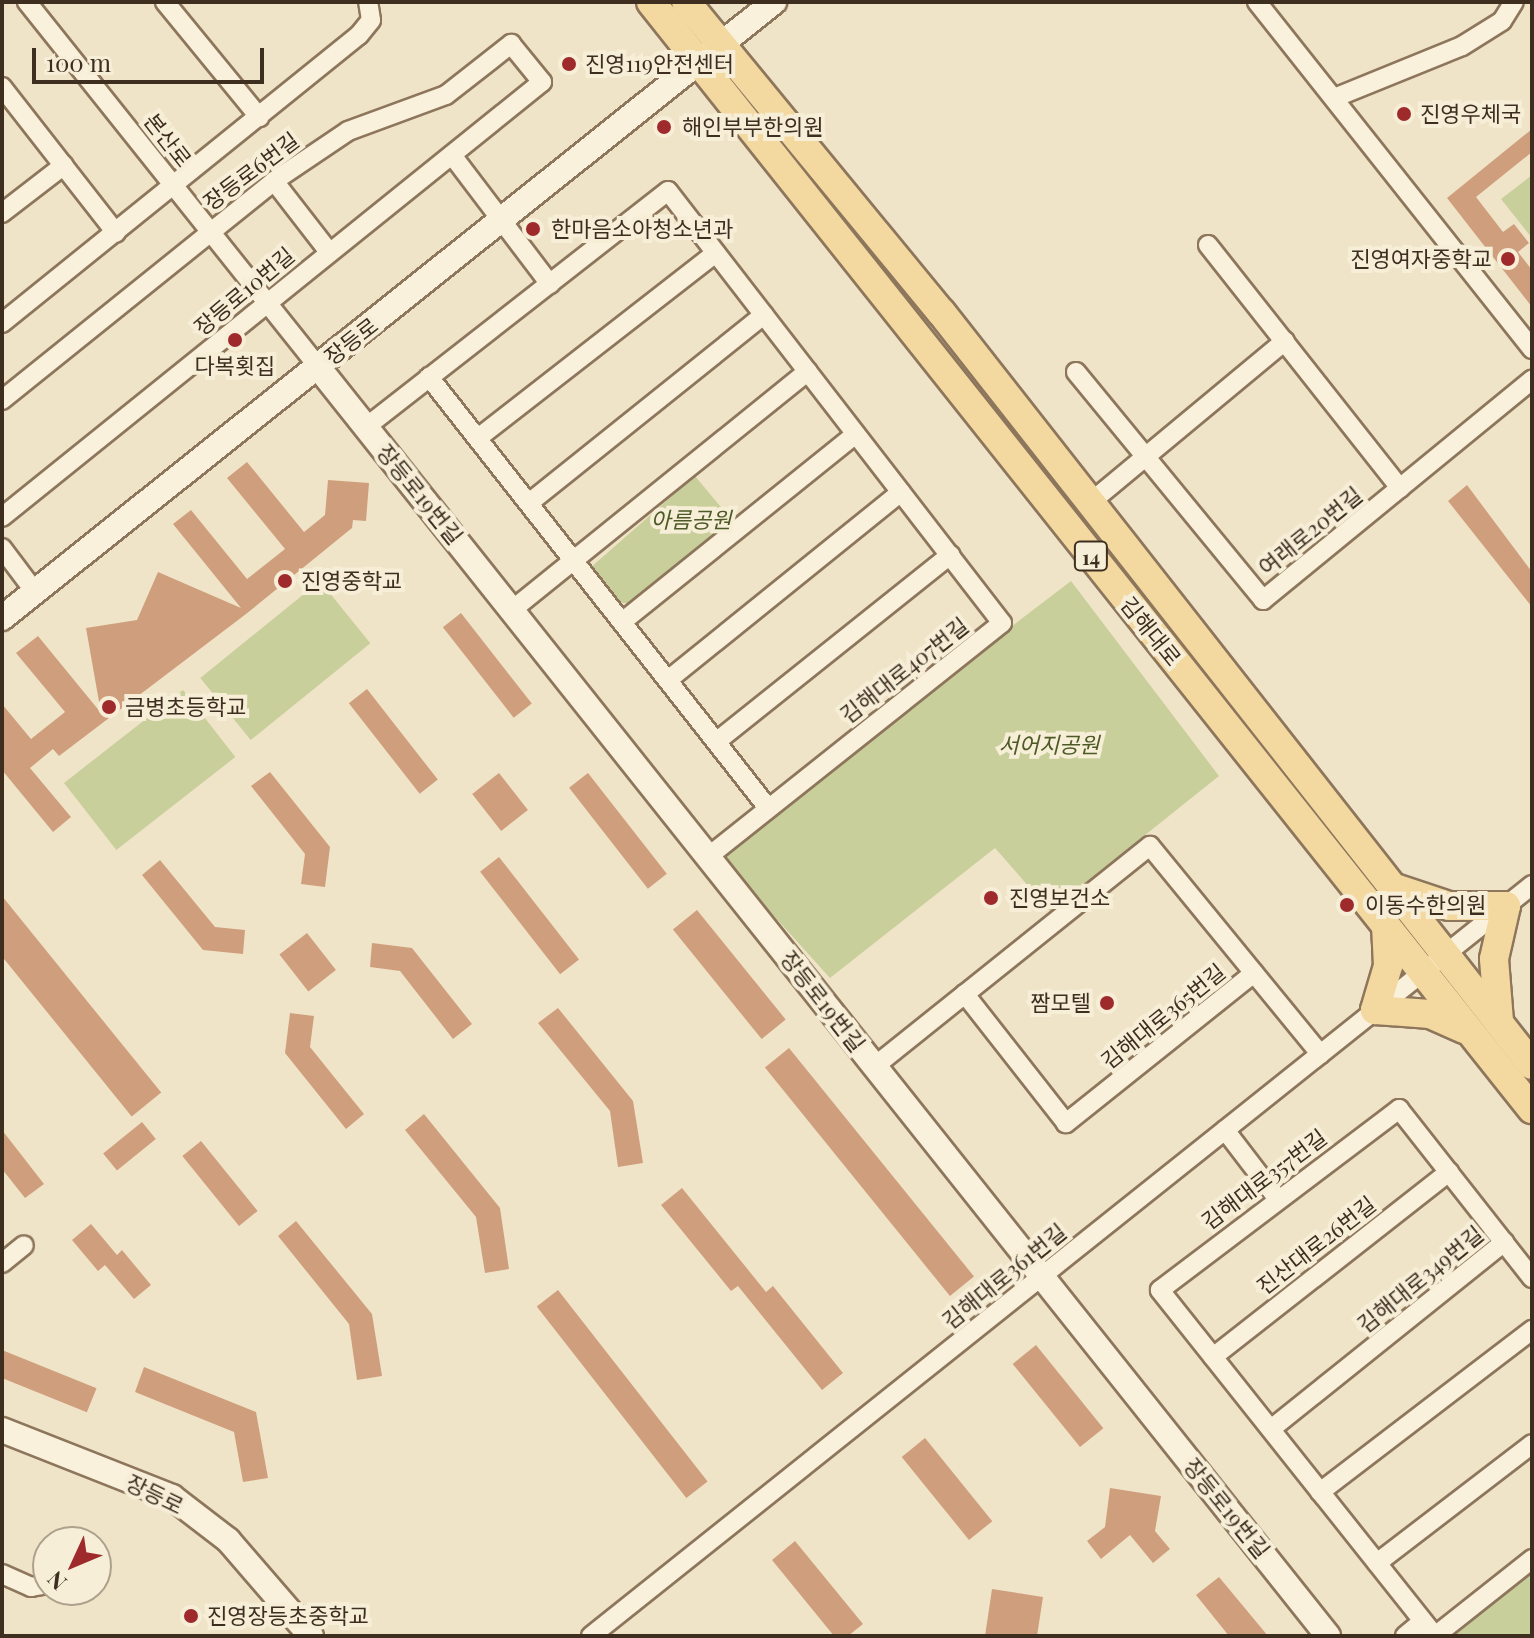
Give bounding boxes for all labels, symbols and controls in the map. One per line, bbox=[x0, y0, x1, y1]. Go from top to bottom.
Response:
scale bar bbox=[36, 32, 268, 82]
text: 100 m bbox=[46, 46, 111, 78]
place label: 진영119안전센터 bbox=[585, 51, 734, 77]
marker: 진영119안전센터 bbox=[560, 55, 578, 73]
place label: 진영우체국 bbox=[1420, 101, 1521, 127]
marker: 진영우체국 bbox=[1395, 105, 1413, 123]
street label: 본산로 bbox=[139, 108, 197, 172]
place label: 해인부부한의원 bbox=[682, 114, 824, 140]
marker: 해인부부한의원 bbox=[653, 116, 675, 138]
street label: 장등로6번길 bbox=[198, 127, 304, 215]
place label: 한마음소아청소년과 bbox=[551, 216, 733, 242]
marker: 한마음소아청소년과 bbox=[522, 218, 544, 240]
street label: 장등로10번길 bbox=[189, 242, 299, 340]
place label: 진영여자중학교 bbox=[1350, 246, 1492, 272]
marker: 진영여자중학교 bbox=[1499, 250, 1517, 268]
street label: 장등로 bbox=[319, 312, 383, 370]
marker: 다복횟집 bbox=[226, 331, 244, 349]
place label: 다복횟집 bbox=[195, 353, 275, 379]
street label: 장등로19번길 bbox=[372, 439, 468, 549]
street label: 여래로20번길 bbox=[1253, 481, 1367, 581]
park label: 아름공원 bbox=[651, 507, 731, 533]
road number: 14 bbox=[1073, 540, 1109, 572]
place label: 진영중학교 bbox=[301, 568, 402, 594]
marker: 진영중학교 bbox=[276, 572, 294, 590]
street label: 김해대로 bbox=[1115, 591, 1187, 671]
street label: 김해대로407번길 bbox=[835, 612, 973, 728]
place label: 금병초등학교 bbox=[125, 694, 246, 720]
marker: 금병초등학교 bbox=[100, 698, 118, 716]
park label: 서어지공원 bbox=[998, 732, 1100, 758]
place label: 진영보건소 bbox=[1009, 885, 1110, 911]
marker: 진영보건소 bbox=[980, 887, 1002, 909]
place label: 이동수한의원 bbox=[1365, 892, 1486, 918]
marker: 이동수한의원 bbox=[1336, 894, 1358, 916]
street label: 장등로19번길 bbox=[775, 945, 871, 1057]
street label: 김해대로365번길 bbox=[1096, 958, 1230, 1074]
place label: 짬모텔 bbox=[1030, 990, 1091, 1016]
marker: 짬모텔 bbox=[1098, 994, 1116, 1012]
street label: 김해대로357번길 bbox=[1196, 1123, 1332, 1235]
street label: 진산대로26번길 bbox=[1251, 1190, 1381, 1300]
street label: 김해대로361번길 bbox=[937, 1218, 1071, 1334]
street label: 김해대로349번길 bbox=[1352, 1220, 1488, 1338]
street label: 장등로19번길 bbox=[1179, 1453, 1275, 1563]
street label: 장등로 bbox=[122, 1469, 188, 1519]
north arrow bbox=[32, 1526, 112, 1606]
text: N bbox=[40, 1565, 72, 1597]
place label: 진영장등초중학교 bbox=[207, 1603, 369, 1629]
marker: 진영장등초중학교 bbox=[182, 1607, 200, 1625]

